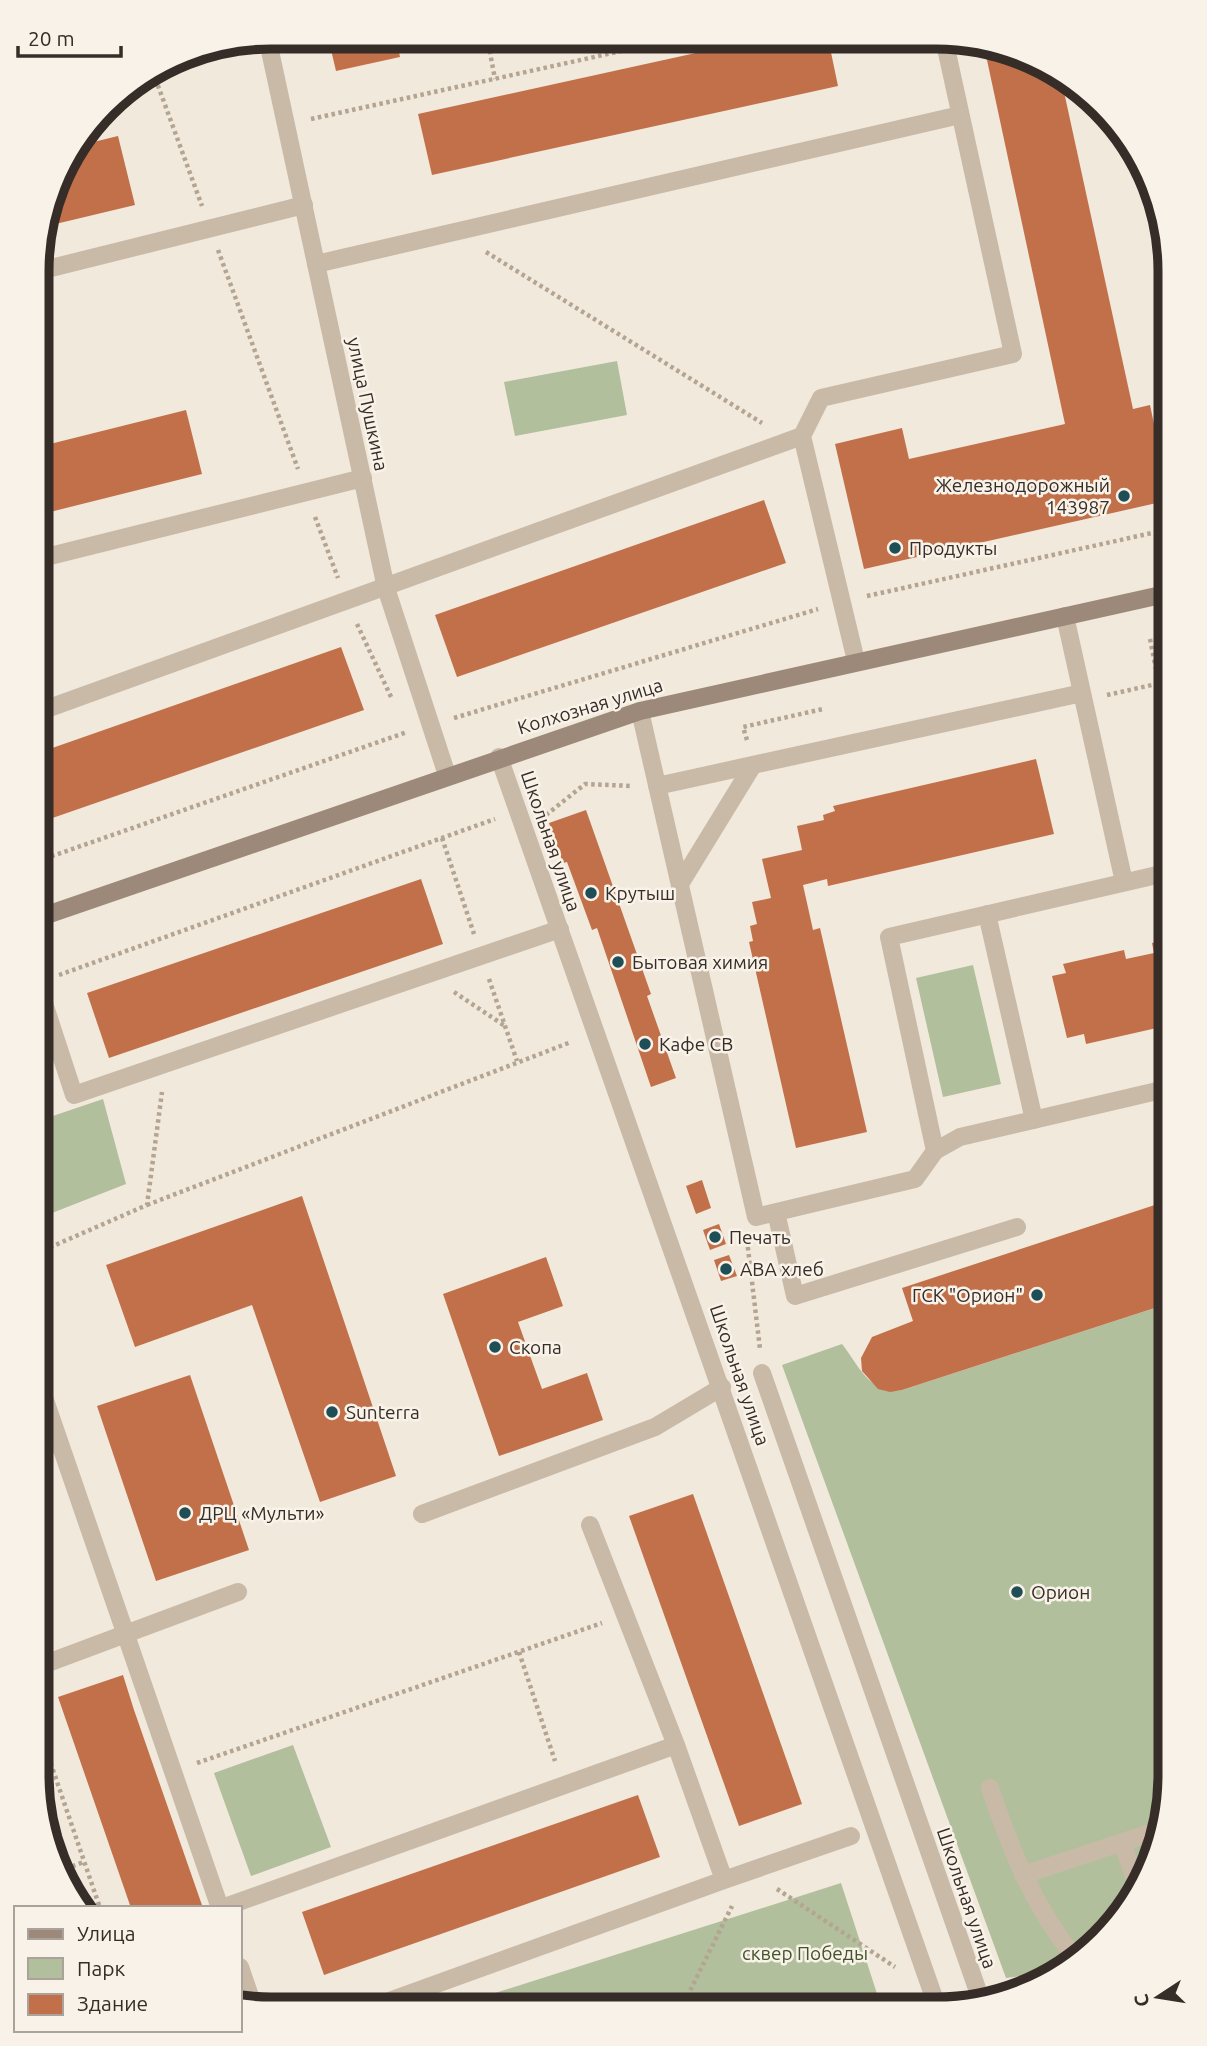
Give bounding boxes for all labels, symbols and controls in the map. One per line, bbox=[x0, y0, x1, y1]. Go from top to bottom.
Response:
scale bar bbox=[18, 14, 121, 58]
text: 20 m bbox=[28, 26, 75, 50]
street label: улица Пушкина bbox=[343, 335, 393, 473]
place label: Железнодорожный 143987 bbox=[936, 474, 1110, 518]
marker: Железнодорожный 143987 bbox=[1116, 488, 1132, 504]
place label: Продукты bbox=[909, 537, 997, 559]
marker: Продукты bbox=[887, 540, 903, 556]
street label: Колхозная улица bbox=[515, 673, 665, 739]
street label: Школьная улица bbox=[517, 768, 585, 914]
place label: Крутыш bbox=[605, 882, 675, 904]
marker: Крутыш bbox=[583, 885, 599, 901]
place label: Бытовая химия bbox=[632, 951, 768, 973]
marker: Бытовая химия bbox=[610, 954, 626, 970]
place label: Кафе СВ bbox=[659, 1033, 733, 1055]
marker: Кафе СВ bbox=[637, 1036, 653, 1052]
place label: Печать bbox=[729, 1226, 791, 1248]
marker: Печать bbox=[707, 1229, 723, 1245]
place label: АВА хлеб bbox=[740, 1258, 824, 1280]
marker: АВА хлеб bbox=[718, 1261, 734, 1277]
place label: ГСК "Орион" bbox=[912, 1284, 1023, 1306]
marker: ГСК "Орион" bbox=[1029, 1287, 1045, 1303]
street label: Школьная улица bbox=[706, 1302, 774, 1448]
place label: Скопа bbox=[509, 1336, 562, 1358]
marker: Скопа bbox=[487, 1339, 503, 1355]
place label: Sunterra bbox=[346, 1401, 420, 1423]
marker: Sunterra bbox=[324, 1404, 340, 1420]
place label: ДРЦ «Мульти» bbox=[199, 1502, 325, 1524]
marker: ДРЦ «Мульти» bbox=[177, 1505, 193, 1521]
place label: Орион bbox=[1031, 1581, 1090, 1603]
marker: Орион bbox=[1009, 1584, 1025, 1600]
street label: Школьная улица bbox=[933, 1825, 1001, 1971]
legend bbox=[14, 1906, 242, 2032]
text: Улица bbox=[77, 1921, 135, 1945]
park label: сквер Победы bbox=[742, 1942, 868, 1964]
text: Парк bbox=[77, 1956, 126, 1980]
north arrow bbox=[1123, 1962, 1193, 2032]
text: Здание bbox=[77, 1991, 148, 2015]
text: С bbox=[1129, 1992, 1153, 2009]

